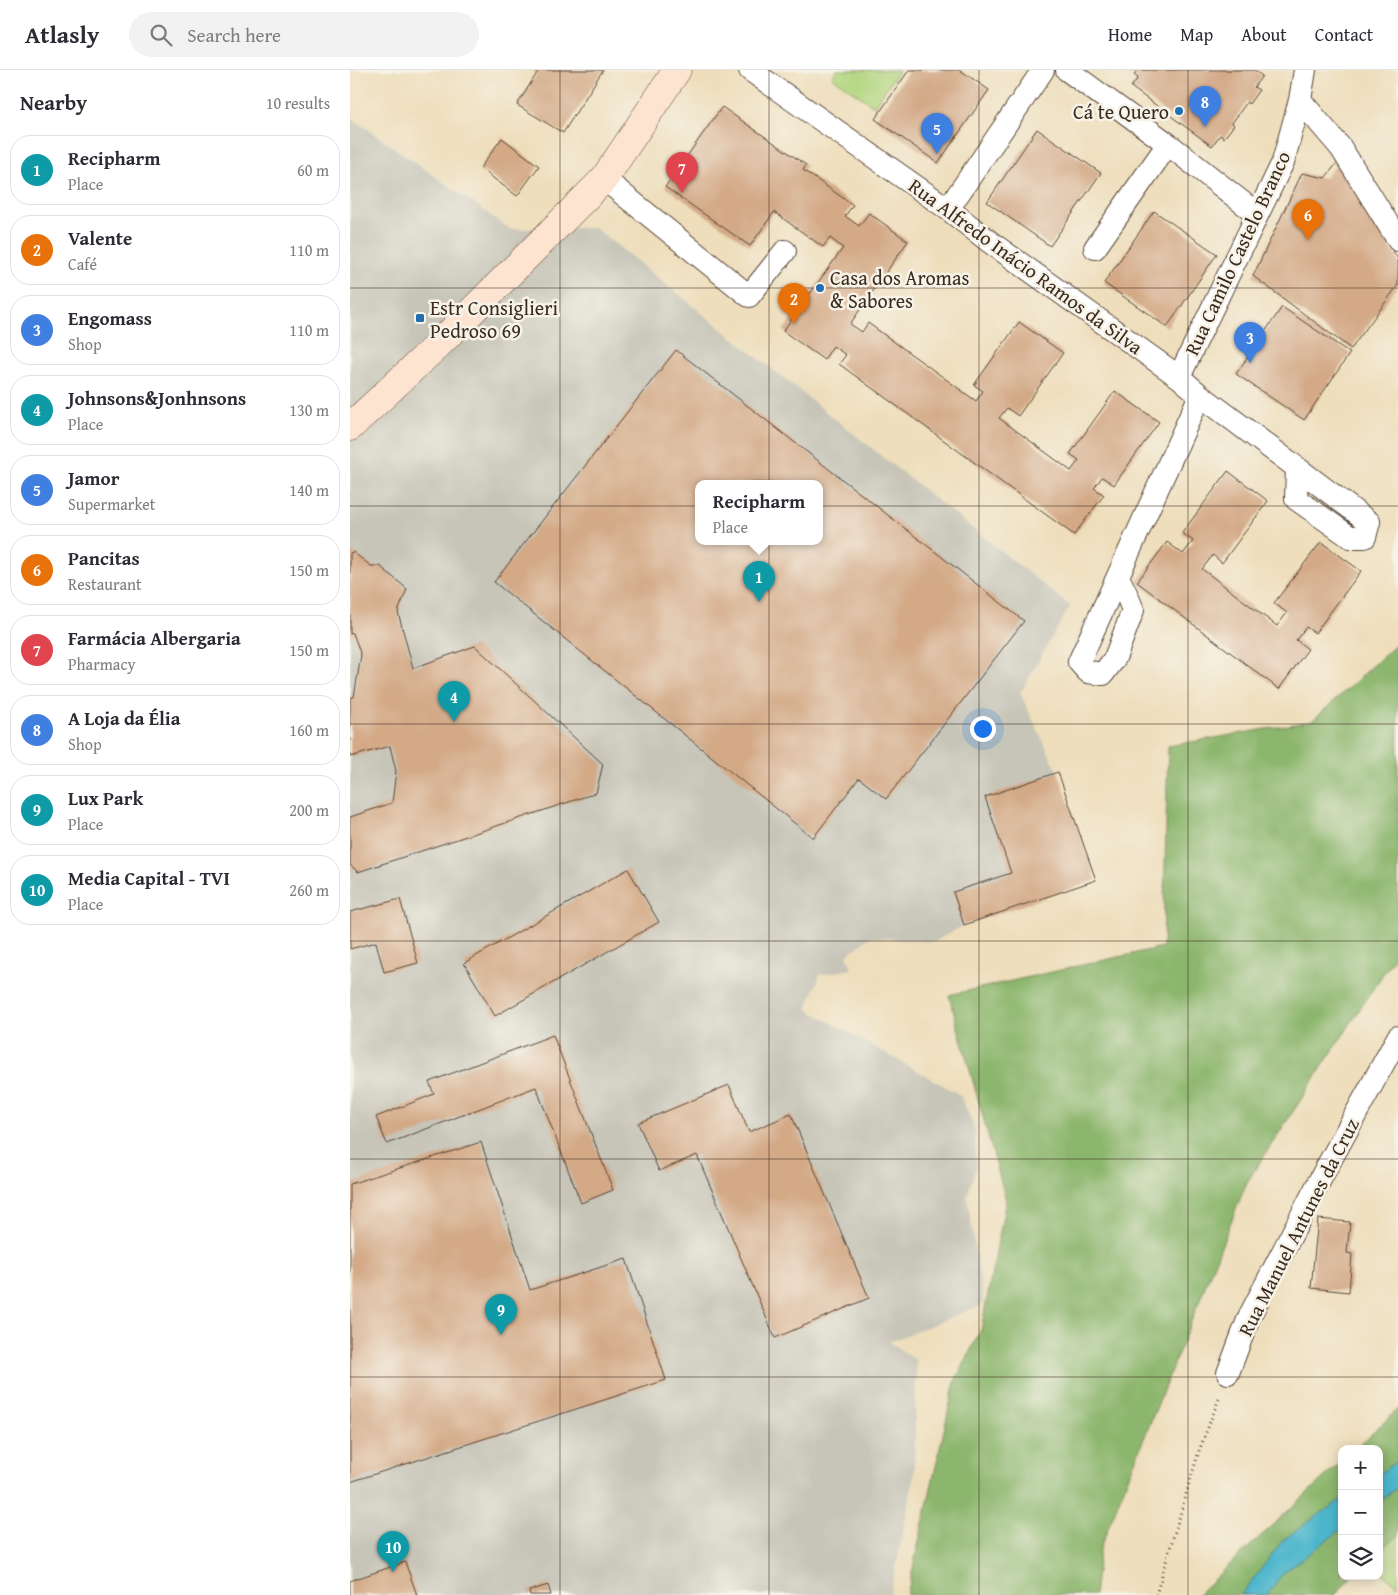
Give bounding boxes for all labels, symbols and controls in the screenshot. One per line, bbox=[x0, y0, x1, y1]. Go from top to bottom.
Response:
search box bbox=[129, 12, 479, 57]
text: Atlasly bbox=[25, 17, 99, 52]
icon: search bbox=[147, 21, 175, 49]
text: Search here bbox=[187, 21, 281, 49]
text: Home bbox=[1108, 21, 1152, 48]
text: Map bbox=[1180, 21, 1213, 48]
text: About bbox=[1241, 21, 1287, 48]
text: Contact bbox=[1315, 21, 1373, 48]
pin: 8 bbox=[1189, 86, 1221, 127]
text: Nearby bbox=[20, 87, 87, 118]
text: 10 results bbox=[266, 91, 330, 115]
place label: Cá te Quero bbox=[1073, 97, 1169, 126]
marker: Cá te Quero bbox=[1173, 105, 1185, 117]
pin: 5 bbox=[921, 113, 953, 154]
text: Recipharm bbox=[68, 144, 161, 172]
street label: Rua Camilo Castelo Branco bbox=[1177, 146, 1297, 360]
pin: 7 bbox=[666, 152, 698, 193]
text: 1 bbox=[33, 158, 41, 182]
text: 60 m bbox=[297, 158, 329, 182]
street label: Rua Alfredo Inácio Ramos da Silva bbox=[903, 171, 1150, 361]
text: Place bbox=[68, 172, 103, 196]
pin: 6 bbox=[1292, 199, 1324, 240]
text: Valente bbox=[68, 224, 132, 252]
text: 2 bbox=[33, 238, 41, 262]
text: 110 m bbox=[289, 238, 329, 262]
text: Café bbox=[68, 252, 97, 276]
place label: Casa dos Aromas & Sabores bbox=[830, 263, 969, 315]
marker: Casa dos Aromas & Sabores bbox=[814, 282, 826, 294]
pin: 2 bbox=[778, 283, 810, 324]
place label: Estr Consiglieri Pedroso 69 bbox=[430, 293, 558, 345]
text: Engomass bbox=[68, 304, 152, 332]
marker: Estr Consiglieri Pedroso 69 bbox=[414, 312, 426, 324]
text: 3 bbox=[33, 318, 41, 342]
text: 110 m bbox=[289, 318, 329, 342]
pin: 3 bbox=[1234, 322, 1266, 363]
text: Shop bbox=[68, 332, 102, 356]
text: Johnsons&Jonhnsons bbox=[68, 384, 246, 412]
text: 4 bbox=[33, 398, 41, 422]
text: 130 m bbox=[289, 398, 329, 422]
text: Place bbox=[68, 412, 103, 436]
text: Jamor bbox=[68, 464, 119, 492]
text: 5 bbox=[33, 478, 41, 502]
text: 140 m bbox=[289, 478, 329, 502]
popup bbox=[695, 480, 823, 545]
text: Recipharm bbox=[713, 487, 805, 515]
text: Supermarket bbox=[68, 492, 155, 516]
text: Place bbox=[713, 515, 748, 539]
text: Pancitas bbox=[68, 544, 140, 572]
text: 6 bbox=[33, 558, 41, 582]
text: 150 m bbox=[289, 558, 329, 582]
pin: 1 bbox=[743, 561, 775, 602]
text: Restaurant bbox=[68, 572, 142, 596]
text: Farmácia Albergaria bbox=[68, 624, 241, 652]
text: 7 bbox=[33, 638, 41, 662]
text: 150 m bbox=[289, 638, 329, 662]
text: Pharmacy bbox=[68, 652, 135, 676]
pin: 4 bbox=[438, 681, 470, 722]
text: A Loja da Élia bbox=[68, 704, 180, 732]
your location bbox=[970, 716, 996, 742]
text: 8 bbox=[33, 718, 41, 742]
text: 160 m bbox=[289, 718, 329, 742]
text: Shop bbox=[68, 732, 102, 756]
text: Lux Park bbox=[68, 784, 143, 812]
text: 9 bbox=[33, 798, 41, 822]
text: 200 m bbox=[289, 798, 329, 822]
text: Place bbox=[68, 812, 103, 836]
text: Media Capital - TVI bbox=[68, 864, 230, 892]
text: 10 bbox=[29, 878, 45, 902]
text: 260 m bbox=[289, 878, 329, 902]
text: Place bbox=[68, 892, 103, 916]
street label: Rua Manuel Antunes da Cruz bbox=[1230, 1113, 1366, 1341]
pin: 9 bbox=[485, 1294, 517, 1335]
map controls bbox=[1338, 1445, 1383, 1580]
button: + bbox=[1338, 1445, 1383, 1490]
button: − bbox=[1338, 1490, 1383, 1535]
pin: 10 bbox=[377, 1531, 409, 1572]
button: layers bbox=[1338, 1535, 1383, 1580]

